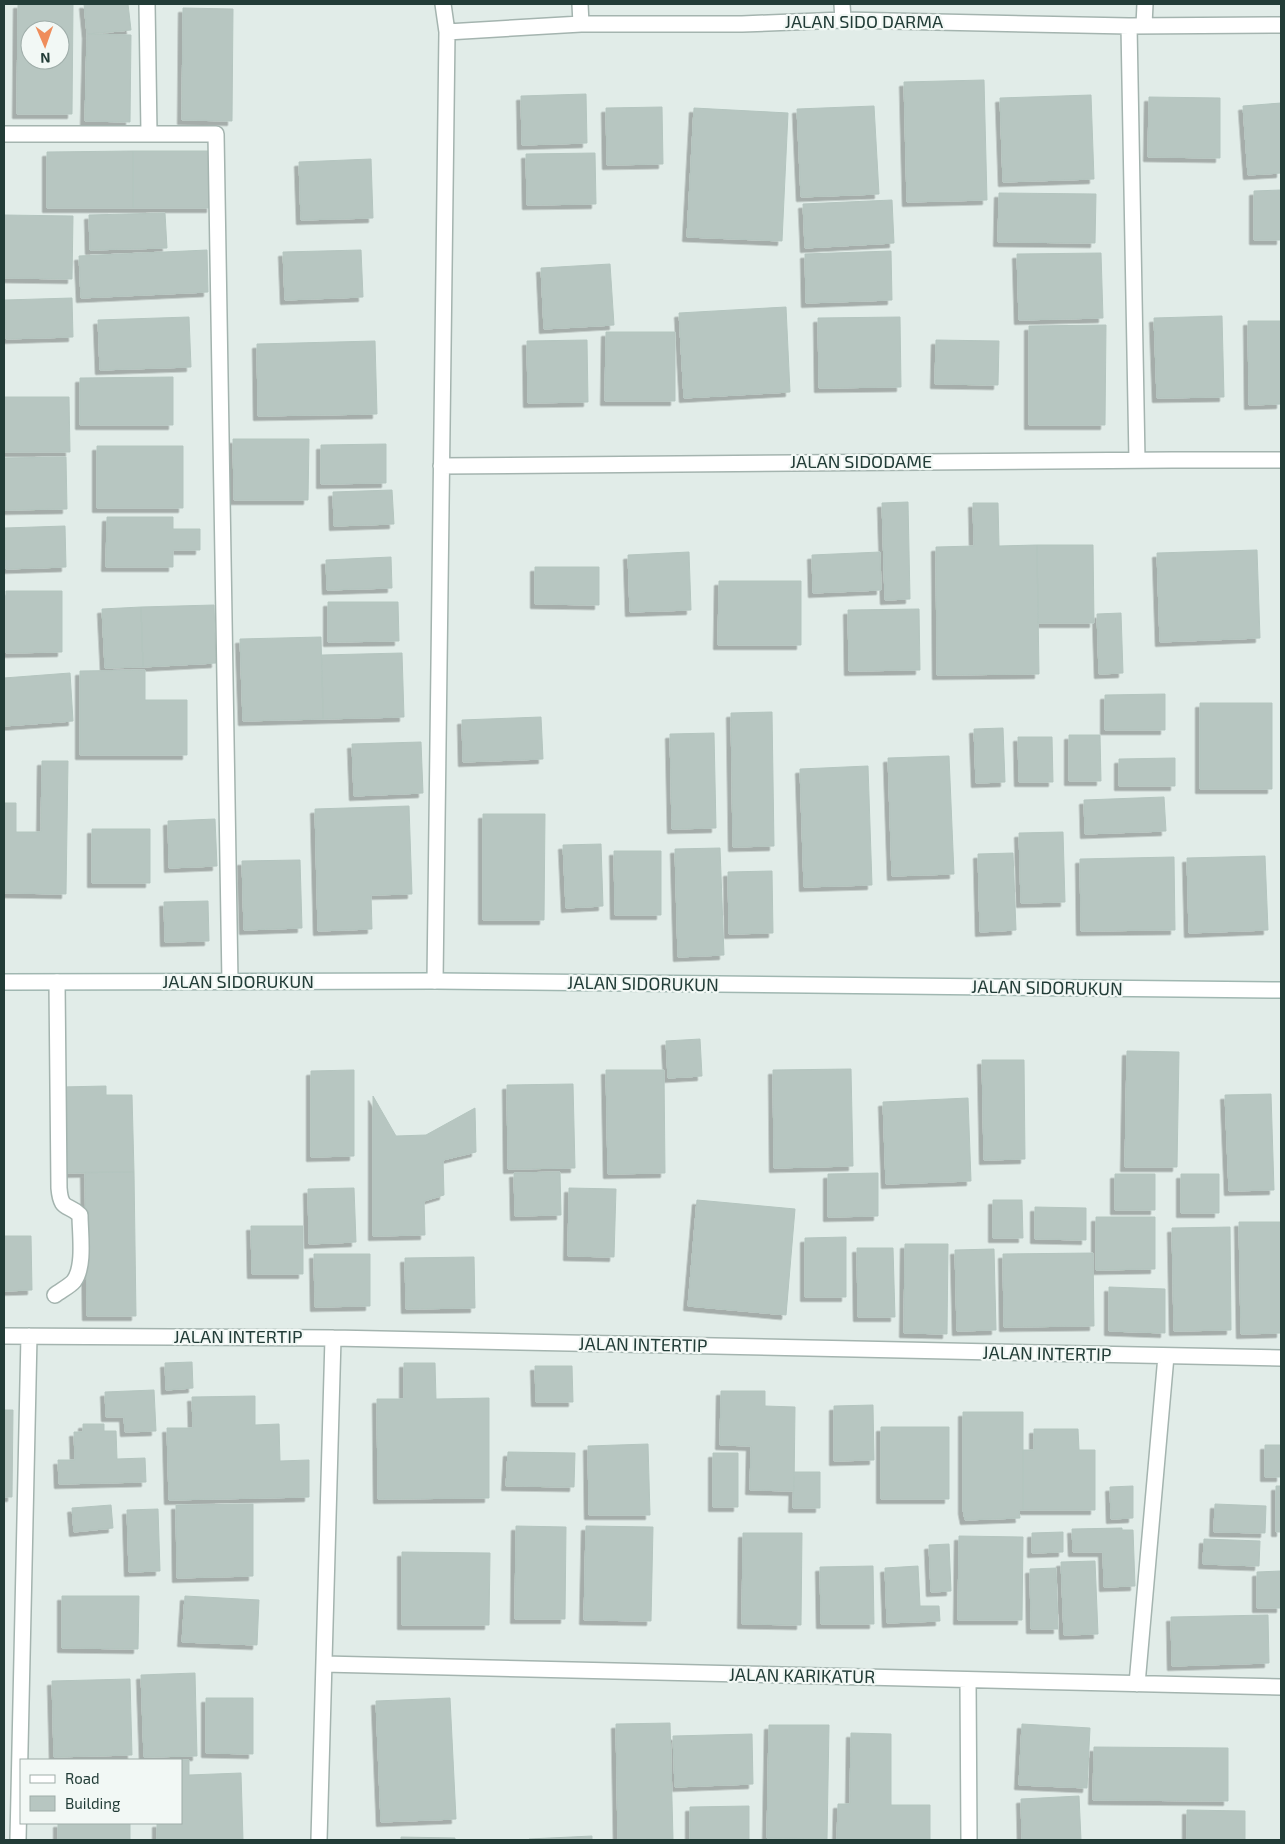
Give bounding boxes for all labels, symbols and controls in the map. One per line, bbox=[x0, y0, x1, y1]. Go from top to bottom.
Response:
street label: JALAN SIDO DARMA bbox=[785, 10, 944, 32]
north arrow bbox=[20, 20, 70, 70]
text: N bbox=[40, 50, 51, 67]
street label: JALAN SIDODAME bbox=[790, 450, 932, 472]
street label: JALAN SIDORUKUN bbox=[162, 970, 314, 992]
street label: JALAN SIDORUKUN bbox=[567, 971, 719, 995]
street label: JALAN SIDORUKUN bbox=[971, 975, 1123, 999]
street label: JALAN INTERTIP bbox=[173, 1325, 303, 1347]
street label: JALAN INTERTIP bbox=[578, 1332, 708, 1356]
street label: JALAN INTERTIP bbox=[982, 1341, 1112, 1365]
street label: JALAN KARIKATUR bbox=[729, 1663, 875, 1687]
legend bbox=[20, 1759, 182, 1824]
text: Road bbox=[65, 1769, 100, 1787]
text: Building bbox=[65, 1794, 121, 1812]

